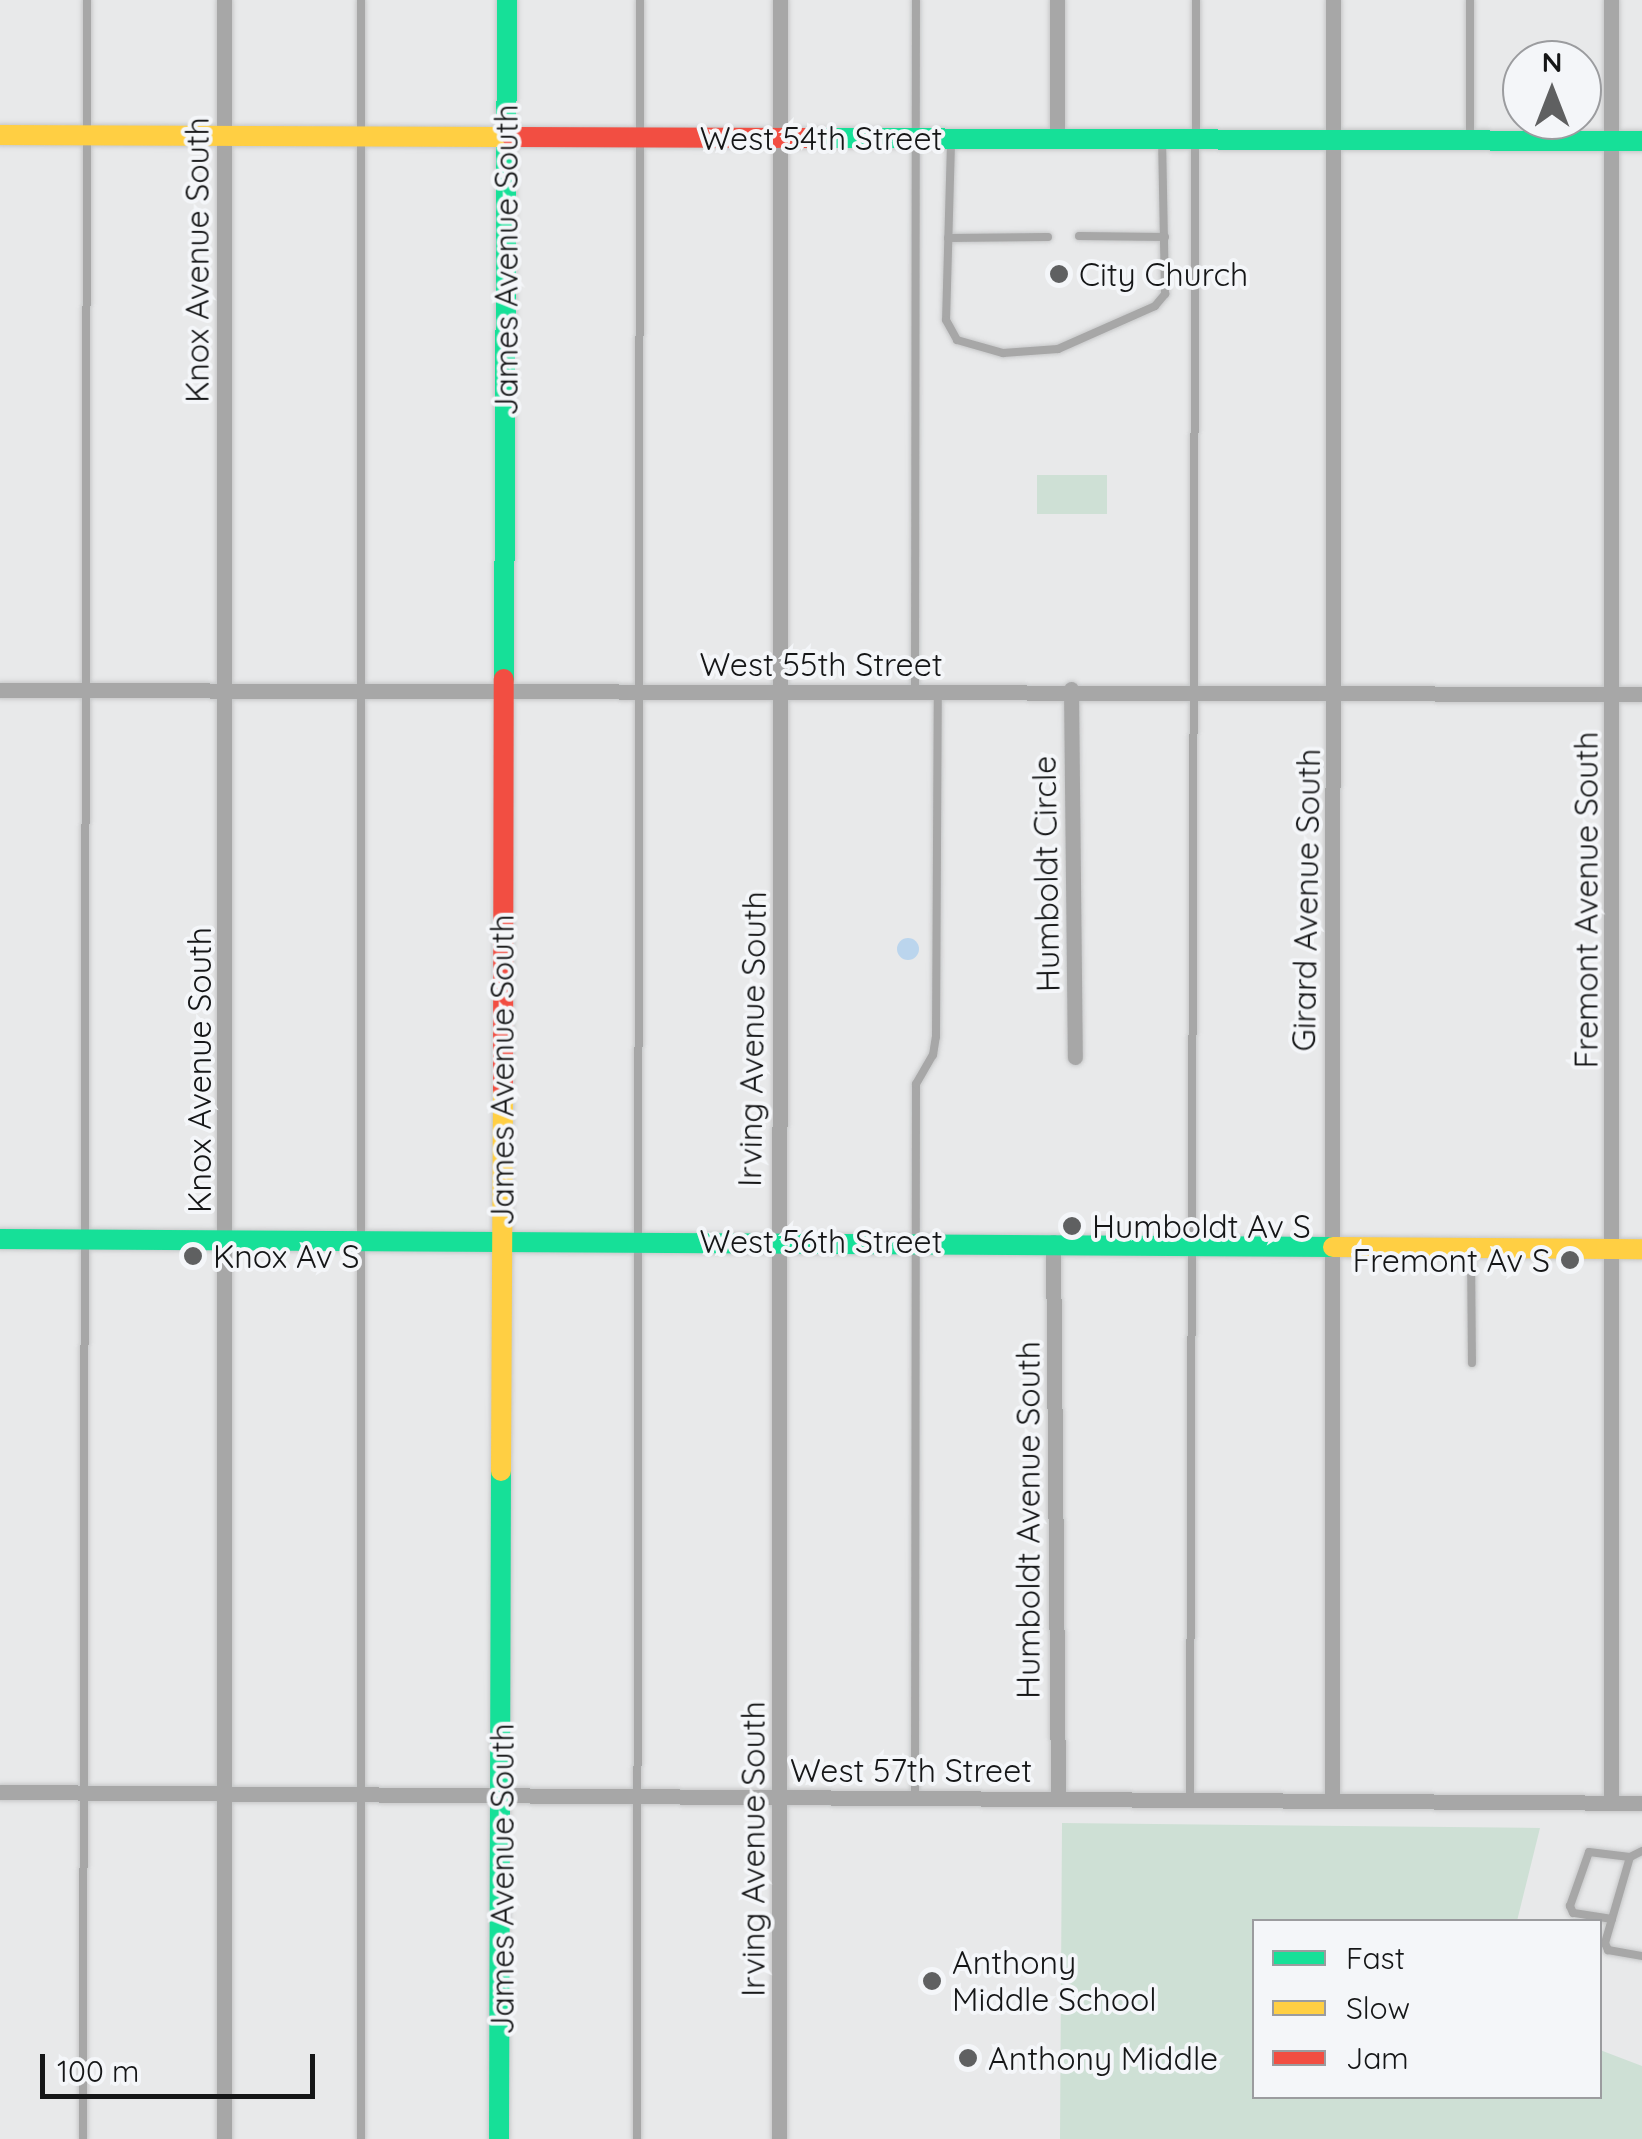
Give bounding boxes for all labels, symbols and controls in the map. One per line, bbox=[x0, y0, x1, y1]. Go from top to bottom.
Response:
north arrow bbox=[1502, 40, 1602, 140]
text: N bbox=[1542, 44, 1562, 79]
street label: James Avenue South bbox=[487, 104, 525, 416]
street label: Knox Avenue South bbox=[178, 117, 216, 403]
street label: West 54th Street bbox=[700, 119, 942, 157]
place label: City Church bbox=[1079, 255, 1248, 293]
marker: City Church bbox=[1048, 263, 1070, 285]
street label: West 55th Street bbox=[699, 645, 943, 683]
street label: Fremont Avenue South bbox=[1567, 732, 1605, 1068]
street label: Girard Avenue South bbox=[1284, 748, 1328, 1052]
street label: Humboldt Circle bbox=[1025, 756, 1067, 992]
street label: Irving Avenue South bbox=[730, 891, 774, 1187]
street label: James Avenue South bbox=[483, 914, 521, 1226]
street label: Knox Avenue South bbox=[180, 927, 218, 1213]
place label: Humboldt Av S bbox=[1092, 1207, 1311, 1245]
marker: Humboldt Av S bbox=[1061, 1215, 1083, 1237]
street label: West 56th Street bbox=[700, 1222, 942, 1260]
place label: Knox Av S bbox=[213, 1237, 359, 1275]
place label: Fremont Av S bbox=[1352, 1241, 1550, 1279]
marker: Knox Av S bbox=[182, 1245, 204, 1267]
marker: Fremont Av S bbox=[1559, 1249, 1581, 1271]
street label: Humboldt Avenue South bbox=[1009, 1341, 1047, 1699]
street label: Irving Avenue South bbox=[734, 1701, 772, 1997]
street label: James Avenue South bbox=[483, 1723, 521, 2035]
street label: West 57th Street bbox=[790, 1751, 1032, 1789]
legend bbox=[1252, 1919, 1602, 2099]
text: Fast bbox=[1346, 1939, 1405, 1977]
place label: Anthony Middle School bbox=[952, 1944, 1157, 2019]
marker: Anthony Middle School bbox=[921, 1970, 943, 1992]
text: Slow bbox=[1346, 1989, 1410, 2027]
scale bar bbox=[45, 2034, 320, 2096]
place label: Anthony Middle bbox=[988, 2039, 1218, 2077]
text: Jam bbox=[1346, 2039, 1409, 2077]
marker: Anthony Middle bbox=[957, 2047, 979, 2069]
text: 100 m bbox=[57, 2052, 139, 2090]

